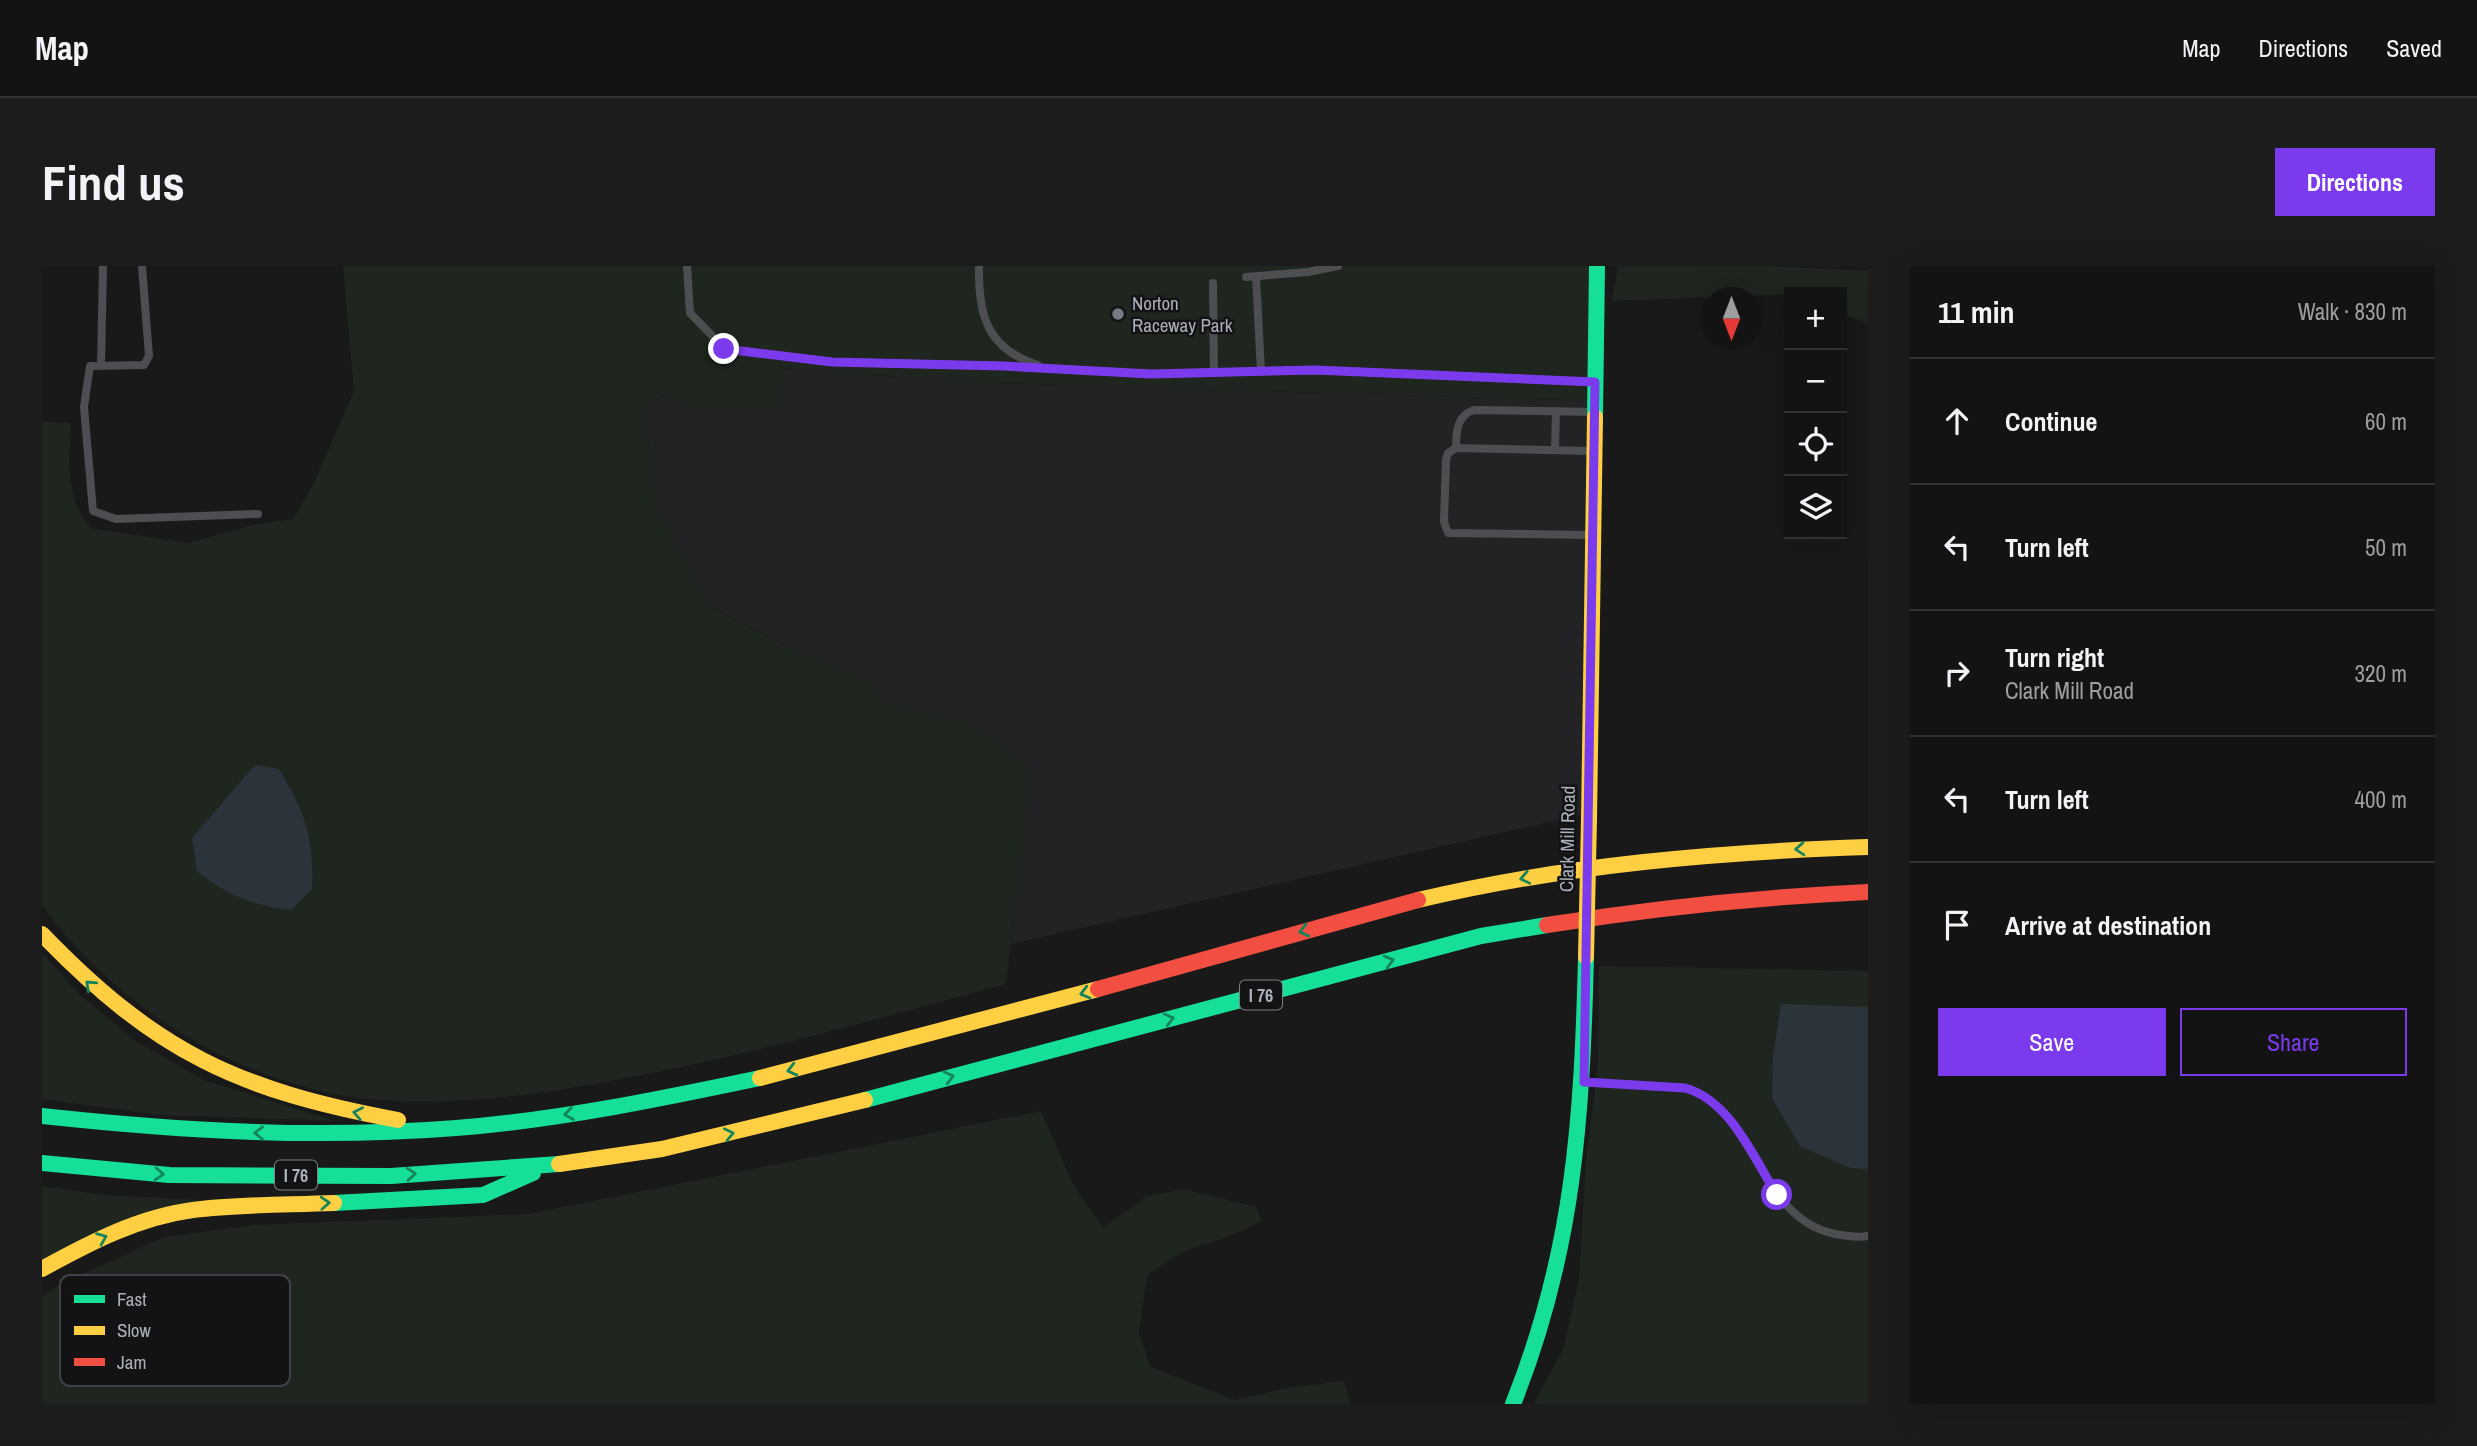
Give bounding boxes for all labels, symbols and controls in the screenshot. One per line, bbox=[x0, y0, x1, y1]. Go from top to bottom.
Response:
text: Map bbox=[35, 26, 89, 70]
text: Map bbox=[2182, 32, 2220, 64]
text: Directions bbox=[2258, 32, 2348, 64]
text: Saved bbox=[2386, 32, 2442, 64]
button: Directions bbox=[2275, 148, 2435, 216]
text: Find us bbox=[42, 149, 185, 215]
north arrow bbox=[1700, 287, 1763, 350]
map controls bbox=[1784, 287, 1847, 539]
button: + bbox=[1784, 287, 1847, 350]
place label: Norton Raceway Park bbox=[1132, 290, 1233, 338]
text: 11 min bbox=[1938, 292, 2015, 332]
text: Walk · 830 m bbox=[2298, 296, 2407, 327]
marker: Norton Raceway Park bbox=[1110, 306, 1126, 322]
route end bbox=[708, 333, 739, 364]
button: − bbox=[1784, 350, 1847, 413]
icon: ahead bbox=[1938, 402, 1976, 440]
text: Continue bbox=[2005, 404, 2097, 439]
text: 60 m bbox=[2365, 406, 2407, 437]
button: locate bbox=[1784, 413, 1847, 476]
button: layers bbox=[1784, 476, 1847, 539]
icon: left bbox=[1938, 528, 1976, 566]
text: Turn left bbox=[2005, 530, 2089, 565]
text: 50 m bbox=[2365, 532, 2407, 563]
text: Turn right bbox=[2005, 640, 2104, 675]
icon: right bbox=[1938, 654, 1976, 692]
text: 320 m bbox=[2355, 658, 2407, 689]
text: Clark Mill Road bbox=[2005, 675, 2134, 706]
icon: left bbox=[1938, 780, 1976, 818]
text: Turn left bbox=[2005, 782, 2089, 817]
text: 400 m bbox=[2355, 784, 2407, 815]
street label: Clark Mill Road bbox=[1553, 786, 1581, 892]
one-way arrow bbox=[1794, 841, 1805, 856]
one-way arrow bbox=[1519, 869, 1531, 884]
icon: arrive bbox=[1938, 906, 1976, 944]
text: Arrive at destination bbox=[2005, 908, 2211, 943]
one-way arrow bbox=[1298, 923, 1310, 937]
one-way arrow bbox=[1383, 954, 1395, 969]
one-way arrow bbox=[86, 980, 99, 993]
road number: I 76 bbox=[1240, 980, 1282, 1010]
one-way arrow bbox=[1079, 984, 1091, 999]
button: Save bbox=[1938, 1008, 2166, 1076]
button: Share bbox=[2180, 1008, 2407, 1076]
one-way arrow bbox=[1163, 1013, 1175, 1027]
one-way arrow bbox=[786, 1062, 798, 1076]
one-way arrow bbox=[943, 1071, 955, 1085]
one-way arrow bbox=[352, 1106, 364, 1121]
one-way arrow bbox=[563, 1106, 575, 1121]
one-way arrow bbox=[253, 1125, 264, 1140]
one-way arrow bbox=[723, 1128, 735, 1142]
road number: I 76 bbox=[275, 1160, 317, 1190]
one-way arrow bbox=[154, 1166, 165, 1181]
one-way arrow bbox=[405, 1167, 416, 1182]
route start bbox=[1761, 1179, 1792, 1210]
one-way arrow bbox=[320, 1196, 331, 1211]
one-way arrow bbox=[96, 1232, 108, 1246]
legend bbox=[60, 1275, 290, 1386]
text: Fast bbox=[117, 1286, 147, 1312]
text: Slow bbox=[117, 1317, 152, 1343]
text: Jam bbox=[117, 1349, 146, 1375]

